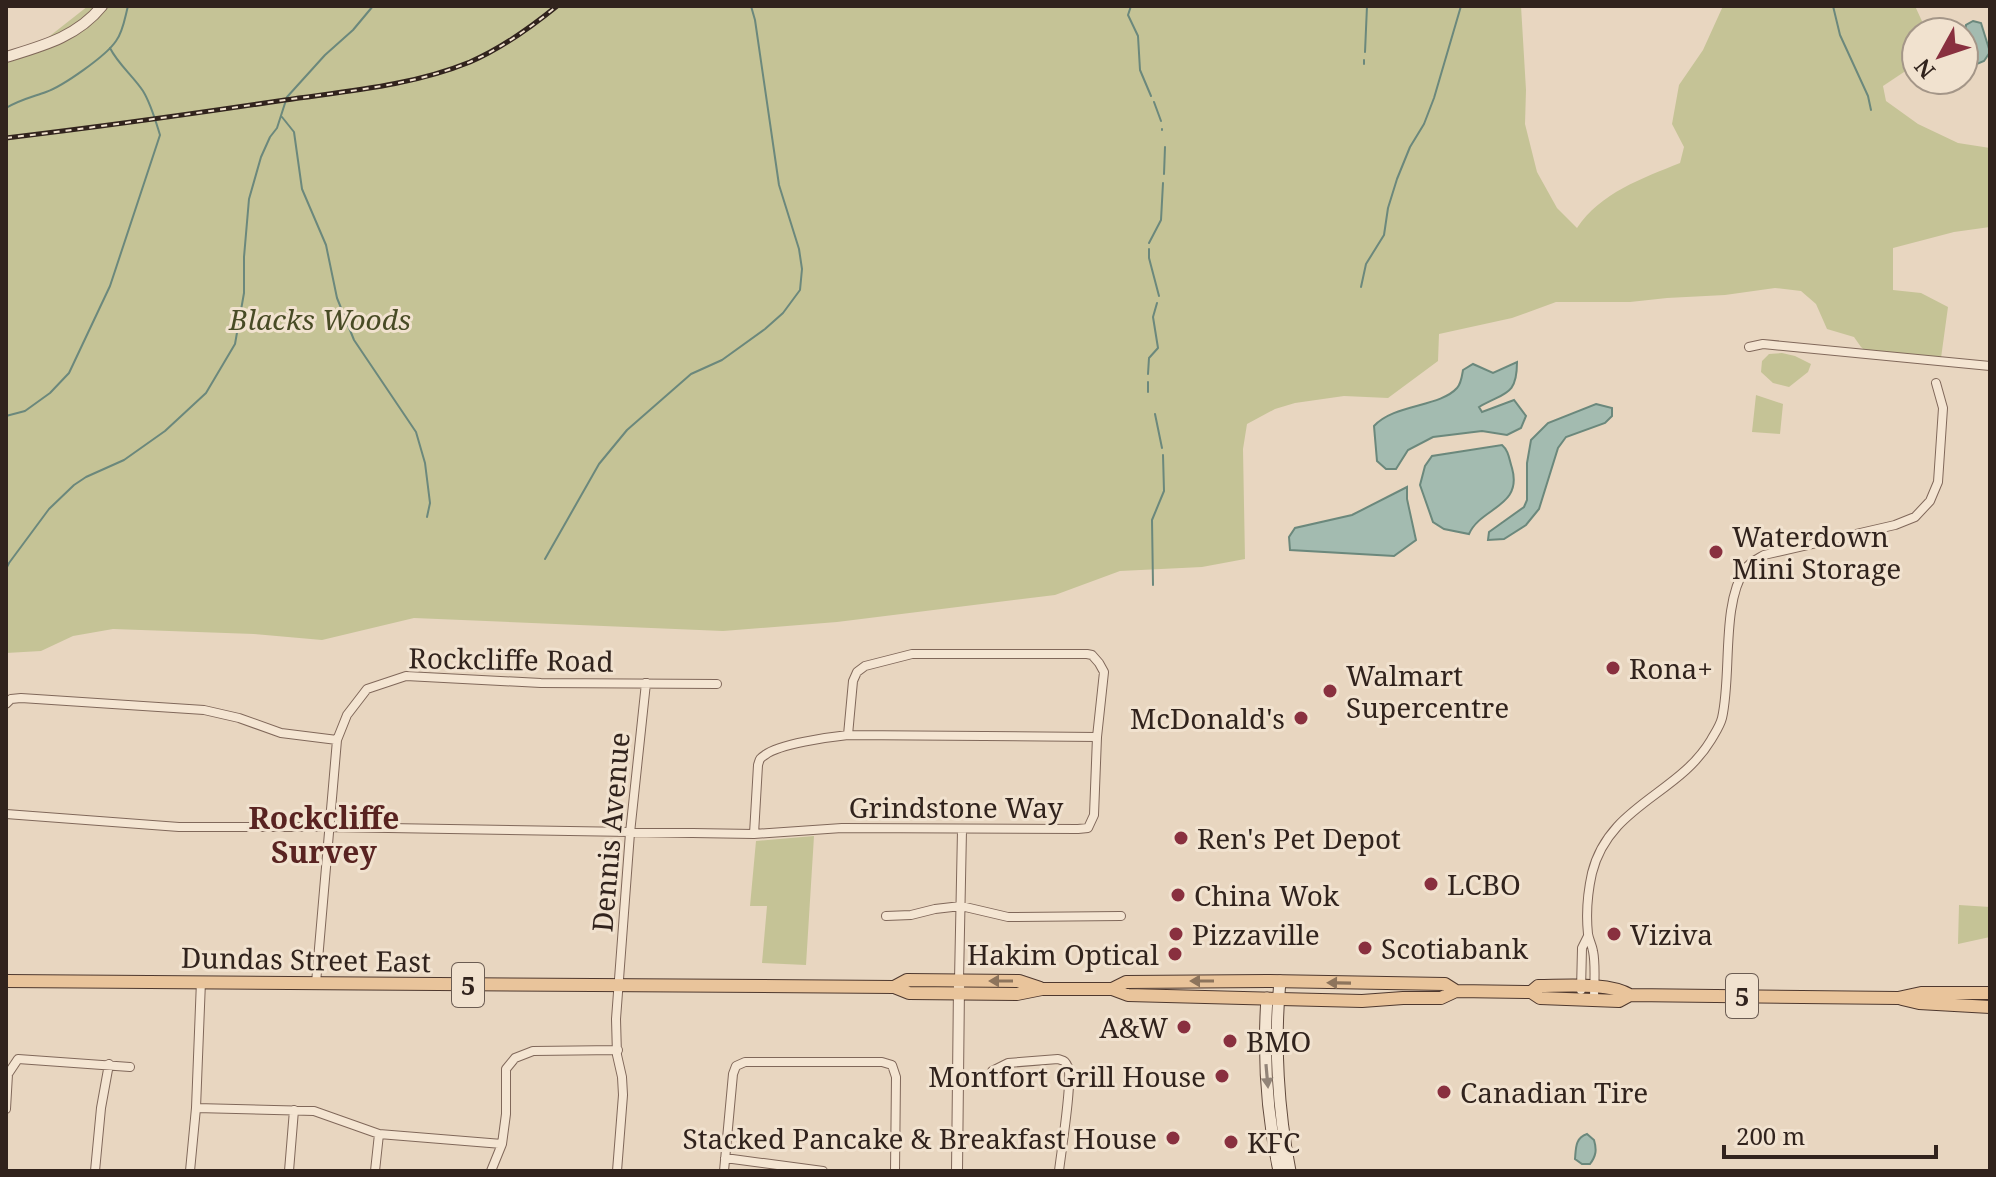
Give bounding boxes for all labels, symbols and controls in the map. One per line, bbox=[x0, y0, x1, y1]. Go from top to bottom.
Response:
north arrow bbox=[1900, 16, 1980, 96]
text: N bbox=[1907, 53, 1941, 86]
park label: Blacks Woods bbox=[228, 300, 411, 338]
place label: Waterdown Mini Storage bbox=[1732, 517, 1901, 587]
marker: Waterdown Mini Storage bbox=[1707, 543, 1725, 561]
street label: Rockcliffe Road bbox=[408, 638, 614, 680]
place label: Rona+ bbox=[1629, 649, 1713, 687]
place label: Walmart Supercentre bbox=[1346, 656, 1509, 726]
marker: Rona+ bbox=[1604, 659, 1622, 677]
marker: Walmart Supercentre bbox=[1321, 682, 1339, 700]
place label: McDonald's bbox=[1130, 699, 1285, 737]
marker: McDonald's bbox=[1292, 709, 1310, 727]
street label: Dennis Avenue bbox=[582, 731, 638, 933]
street label: Grindstone Way bbox=[849, 788, 1064, 826]
district label: Rockcliffe Survey bbox=[248, 797, 400, 872]
place label: Ren's Pet Depot bbox=[1197, 819, 1401, 857]
marker: Ren's Pet Depot bbox=[1172, 829, 1190, 847]
place label: LCBO bbox=[1447, 865, 1521, 903]
marker: LCBO bbox=[1422, 875, 1440, 893]
place label: China Wok bbox=[1194, 876, 1340, 914]
marker: China Wok bbox=[1169, 886, 1187, 904]
place label: Pizzaville bbox=[1192, 915, 1320, 953]
place label: Viziva bbox=[1630, 915, 1713, 953]
marker: Pizzaville bbox=[1167, 925, 1185, 943]
marker: Viziva bbox=[1605, 925, 1623, 943]
place label: Scotiabank bbox=[1381, 929, 1529, 967]
place label: Hakim Optical bbox=[967, 935, 1159, 973]
street label: Dundas Street East bbox=[181, 938, 432, 980]
marker: Scotiabank bbox=[1356, 939, 1374, 957]
marker: Hakim Optical bbox=[1166, 945, 1184, 963]
road number: 5 bbox=[452, 963, 484, 1007]
road number: 5 bbox=[1726, 974, 1758, 1018]
one-way arrow bbox=[988, 975, 1013, 987]
one-way arrow bbox=[1189, 975, 1214, 987]
one-way arrow bbox=[1326, 976, 1351, 989]
place label: A&W bbox=[1099, 1008, 1169, 1046]
marker: A&W bbox=[1175, 1018, 1193, 1036]
place label: BMO bbox=[1246, 1022, 1311, 1060]
marker: BMO bbox=[1221, 1032, 1239, 1050]
place label: Montfort Grill House bbox=[928, 1057, 1206, 1095]
one-way arrow bbox=[1261, 1064, 1274, 1089]
marker: Montfort Grill House bbox=[1213, 1067, 1231, 1085]
place label: Canadian Tire bbox=[1460, 1073, 1648, 1111]
marker: Canadian Tire bbox=[1435, 1083, 1453, 1101]
scale bar bbox=[1724, 1109, 1936, 1159]
place label: Stacked Pancake & Breakfast House bbox=[682, 1119, 1157, 1157]
text: 200 m bbox=[1736, 1119, 1805, 1152]
place label: KFC bbox=[1247, 1123, 1300, 1161]
marker: Stacked Pancake & Breakfast House bbox=[1164, 1129, 1182, 1147]
marker: KFC bbox=[1222, 1133, 1240, 1151]

